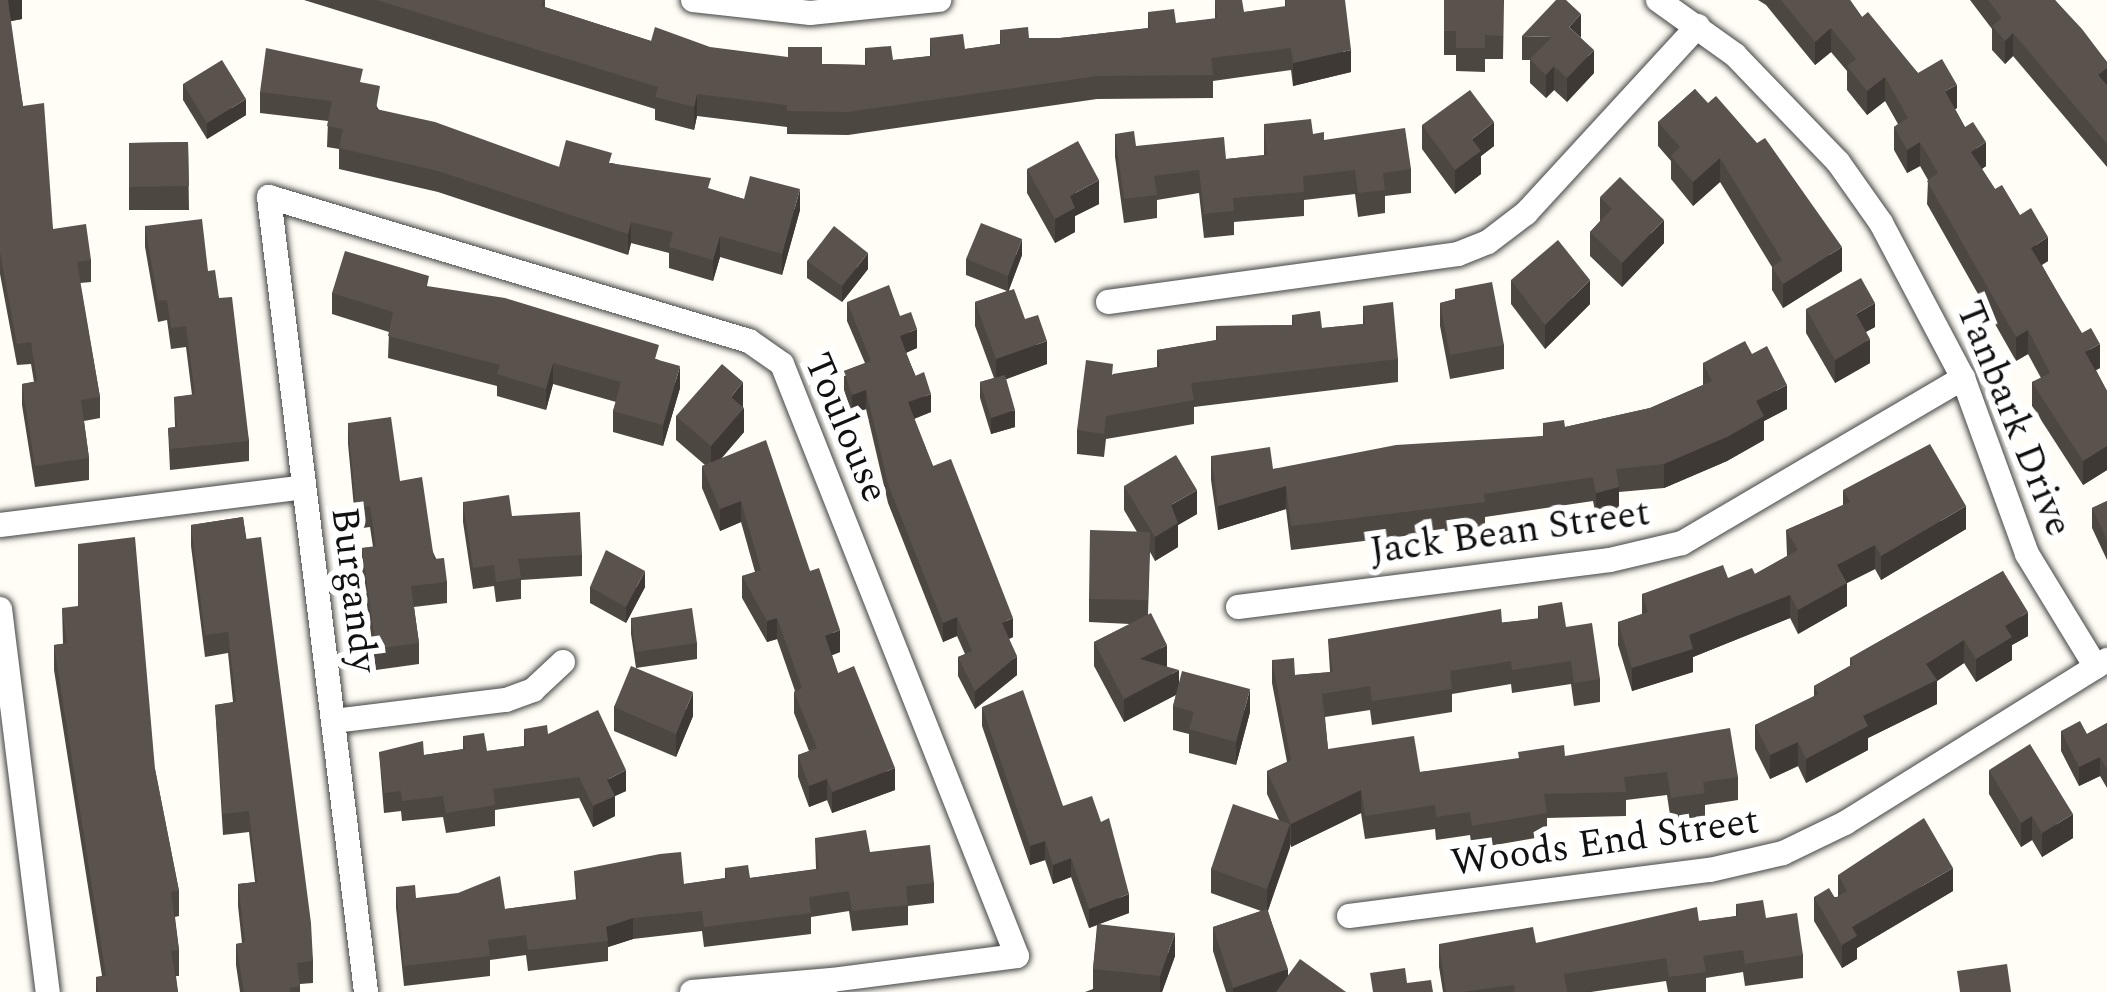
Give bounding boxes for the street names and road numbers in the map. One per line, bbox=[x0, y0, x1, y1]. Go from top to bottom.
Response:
street label: Tanbark Drive bbox=[1945, 294, 2081, 544]
street label: Toulouse bbox=[793, 346, 897, 510]
street label: Jack Bean Street bbox=[1367, 490, 1653, 576]
street label: Burgandy bbox=[320, 505, 386, 675]
street label: Woods End Street bbox=[1448, 798, 1762, 888]

